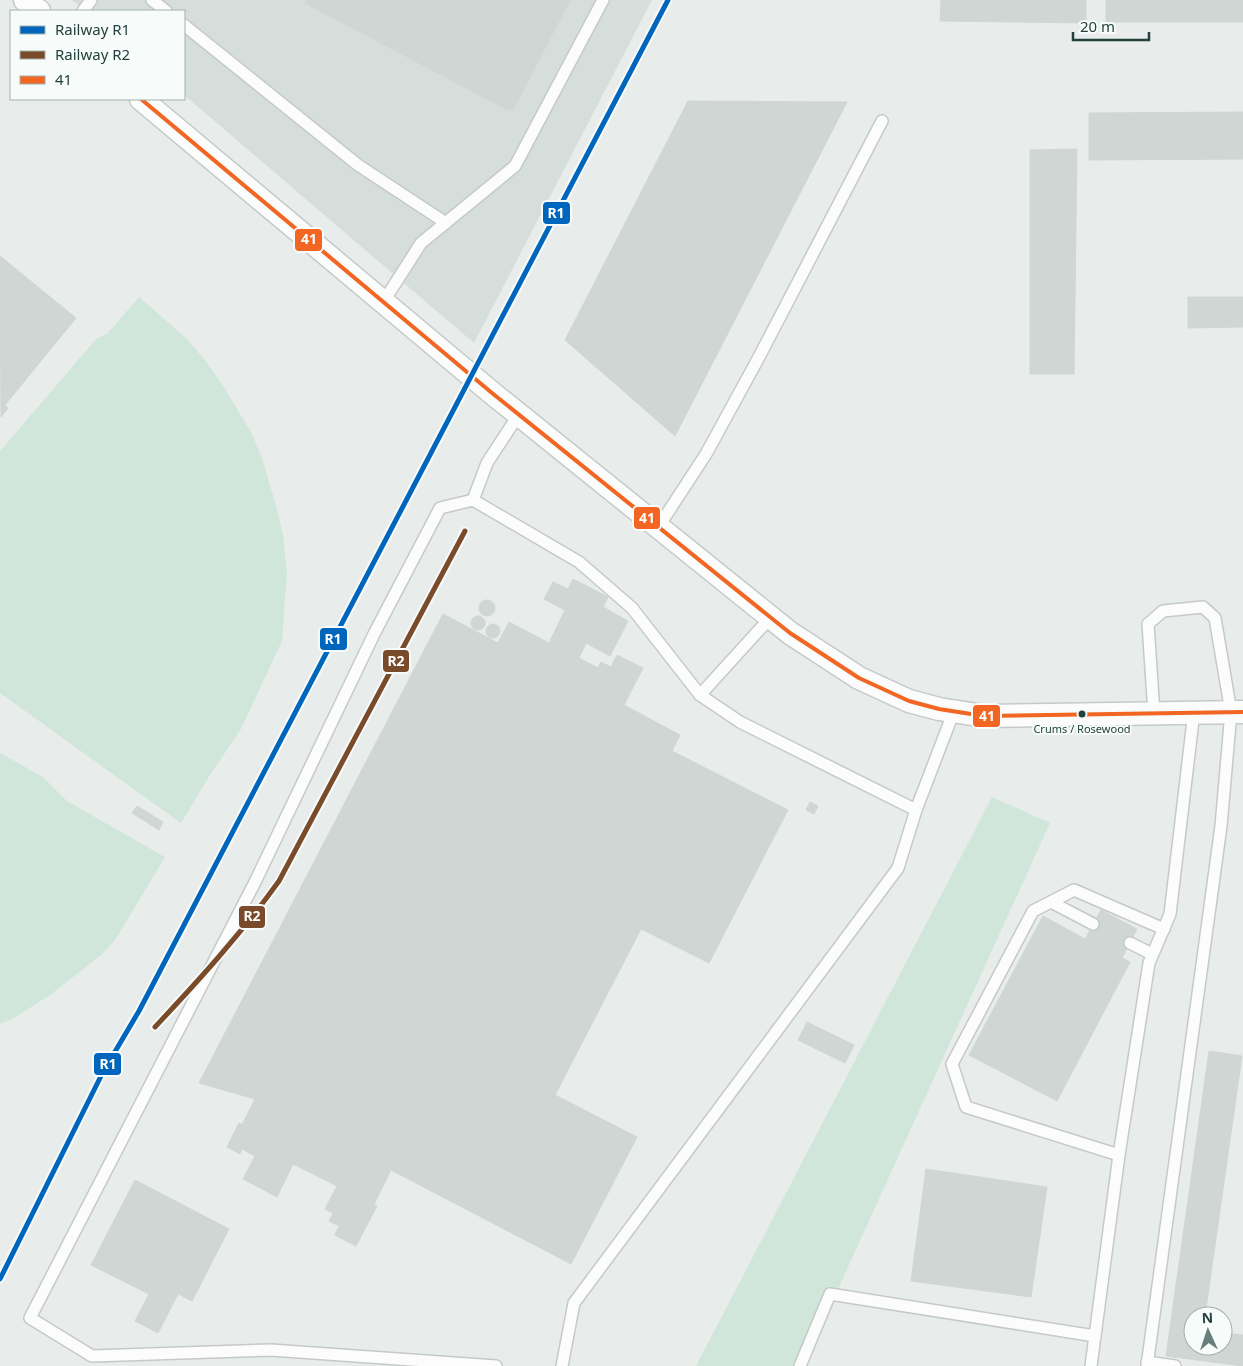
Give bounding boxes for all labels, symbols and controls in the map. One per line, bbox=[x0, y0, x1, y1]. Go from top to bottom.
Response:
legend bbox=[10, 10, 185, 100]
scale bar bbox=[1073, 10, 1149, 42]
text: 20 m bbox=[1080, 16, 1115, 36]
text: Railway R1 bbox=[55, 19, 130, 39]
text: Railway R2 bbox=[55, 44, 130, 64]
text: 41 bbox=[55, 69, 72, 89]
line badge: R1 bbox=[542, 201, 571, 225]
text: R1 bbox=[547, 203, 565, 222]
line badge: 41 bbox=[294, 228, 323, 252]
text: 41 bbox=[301, 229, 317, 248]
line badge: 41 bbox=[633, 506, 661, 530]
text: 41 bbox=[639, 508, 655, 527]
line badge: R1 bbox=[319, 627, 348, 651]
text: R1 bbox=[324, 629, 342, 648]
line badge: R2 bbox=[382, 649, 410, 673]
text: R2 bbox=[387, 651, 405, 670]
line badge: 41 bbox=[972, 704, 1001, 728]
text: 41 bbox=[979, 706, 995, 725]
marker: Crums / Rosewood bbox=[1077, 709, 1087, 719]
place label: Crums / Rosewood bbox=[1033, 721, 1131, 736]
line badge: R2 bbox=[238, 905, 266, 929]
text: R2 bbox=[243, 906, 261, 925]
line badge: R1 bbox=[93, 1052, 122, 1076]
text: R1 bbox=[99, 1054, 117, 1073]
north arrow bbox=[1183, 1306, 1233, 1356]
text: N bbox=[1201, 1308, 1213, 1327]

